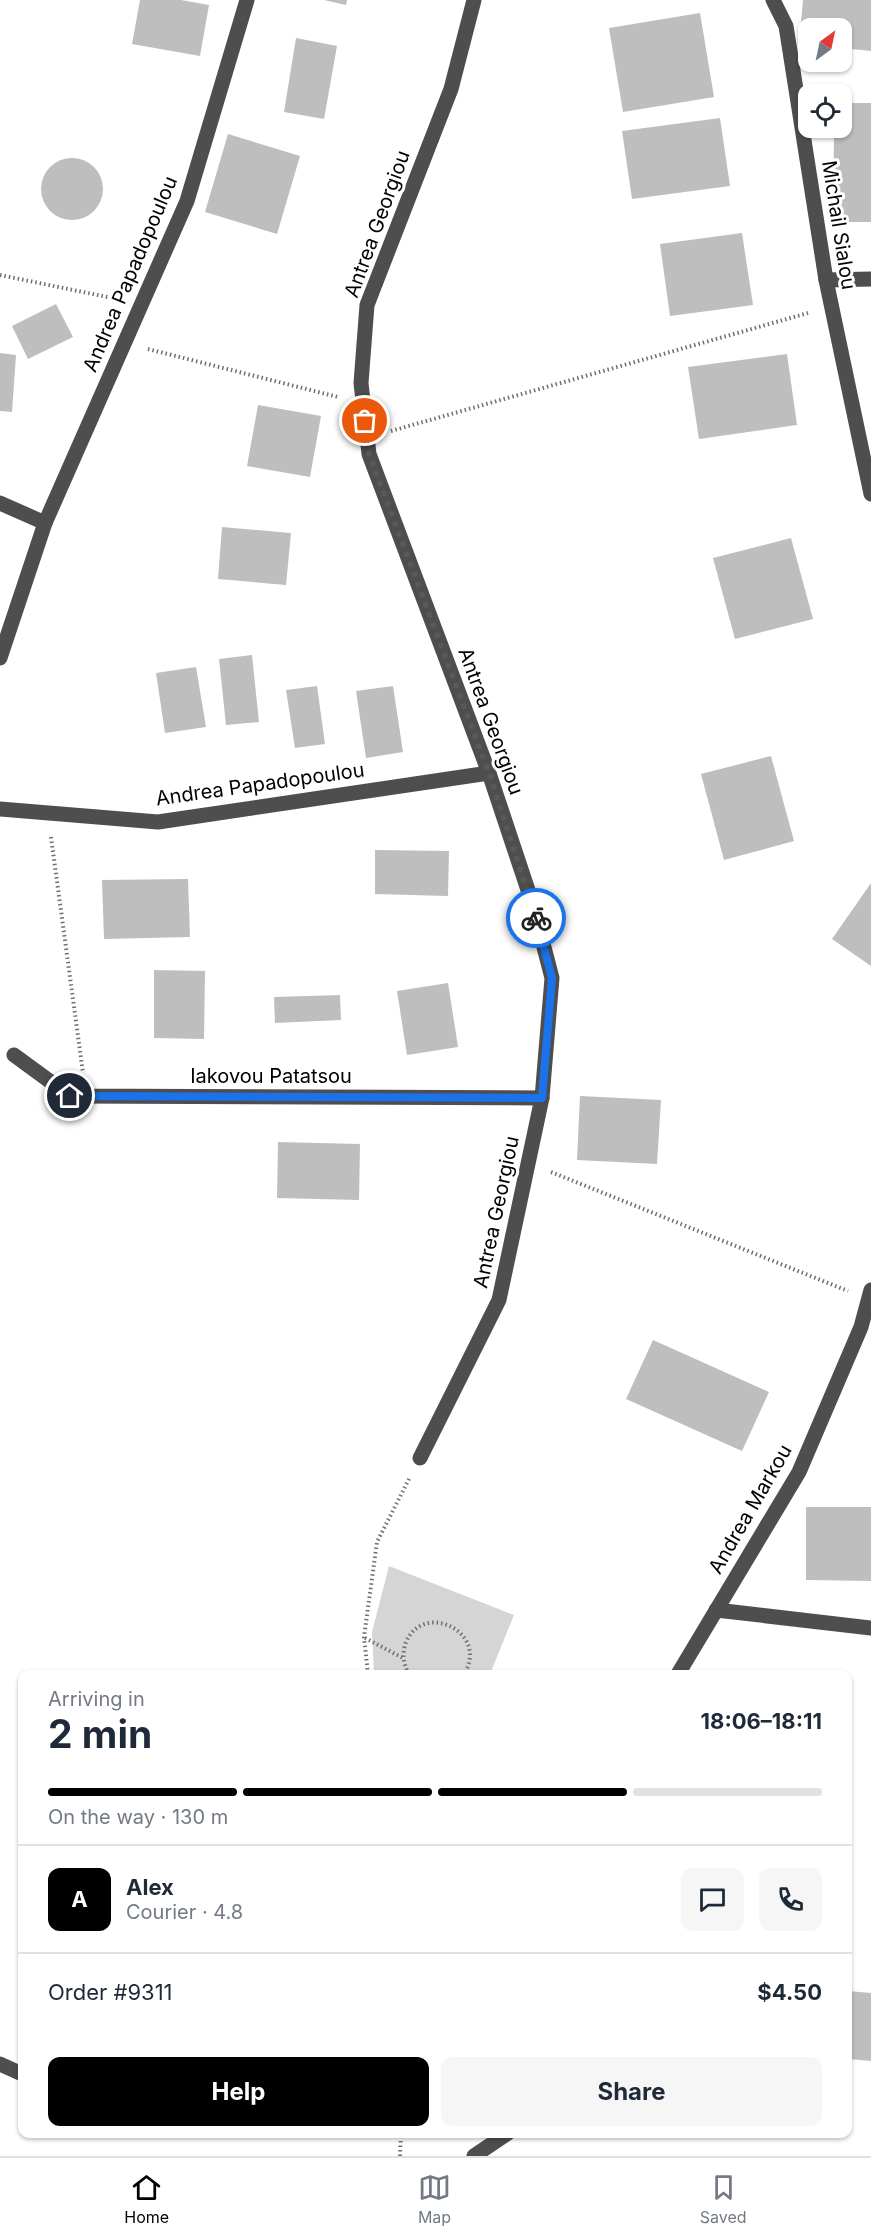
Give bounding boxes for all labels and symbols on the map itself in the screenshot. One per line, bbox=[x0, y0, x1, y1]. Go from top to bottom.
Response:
north arrow bbox=[798, 18, 852, 72]
street label: Antrea Georgiou bbox=[339, 147, 415, 301]
street label: Michail Sialou bbox=[817, 159, 861, 291]
street label: Andrea Papadopoulou bbox=[78, 172, 182, 376]
pin bbox=[339, 395, 390, 446]
street label: Antrea Georgiou bbox=[453, 644, 529, 798]
street label: Andrea Papadopoulou bbox=[154, 757, 366, 811]
courier bbox=[506, 888, 566, 948]
street label: Iakovou Patatsou bbox=[190, 1064, 352, 1088]
pin bbox=[44, 1070, 95, 1121]
street label: Antrea Georgiou bbox=[468, 1134, 524, 1290]
street label: Andrea Markou bbox=[703, 1440, 797, 1578]

